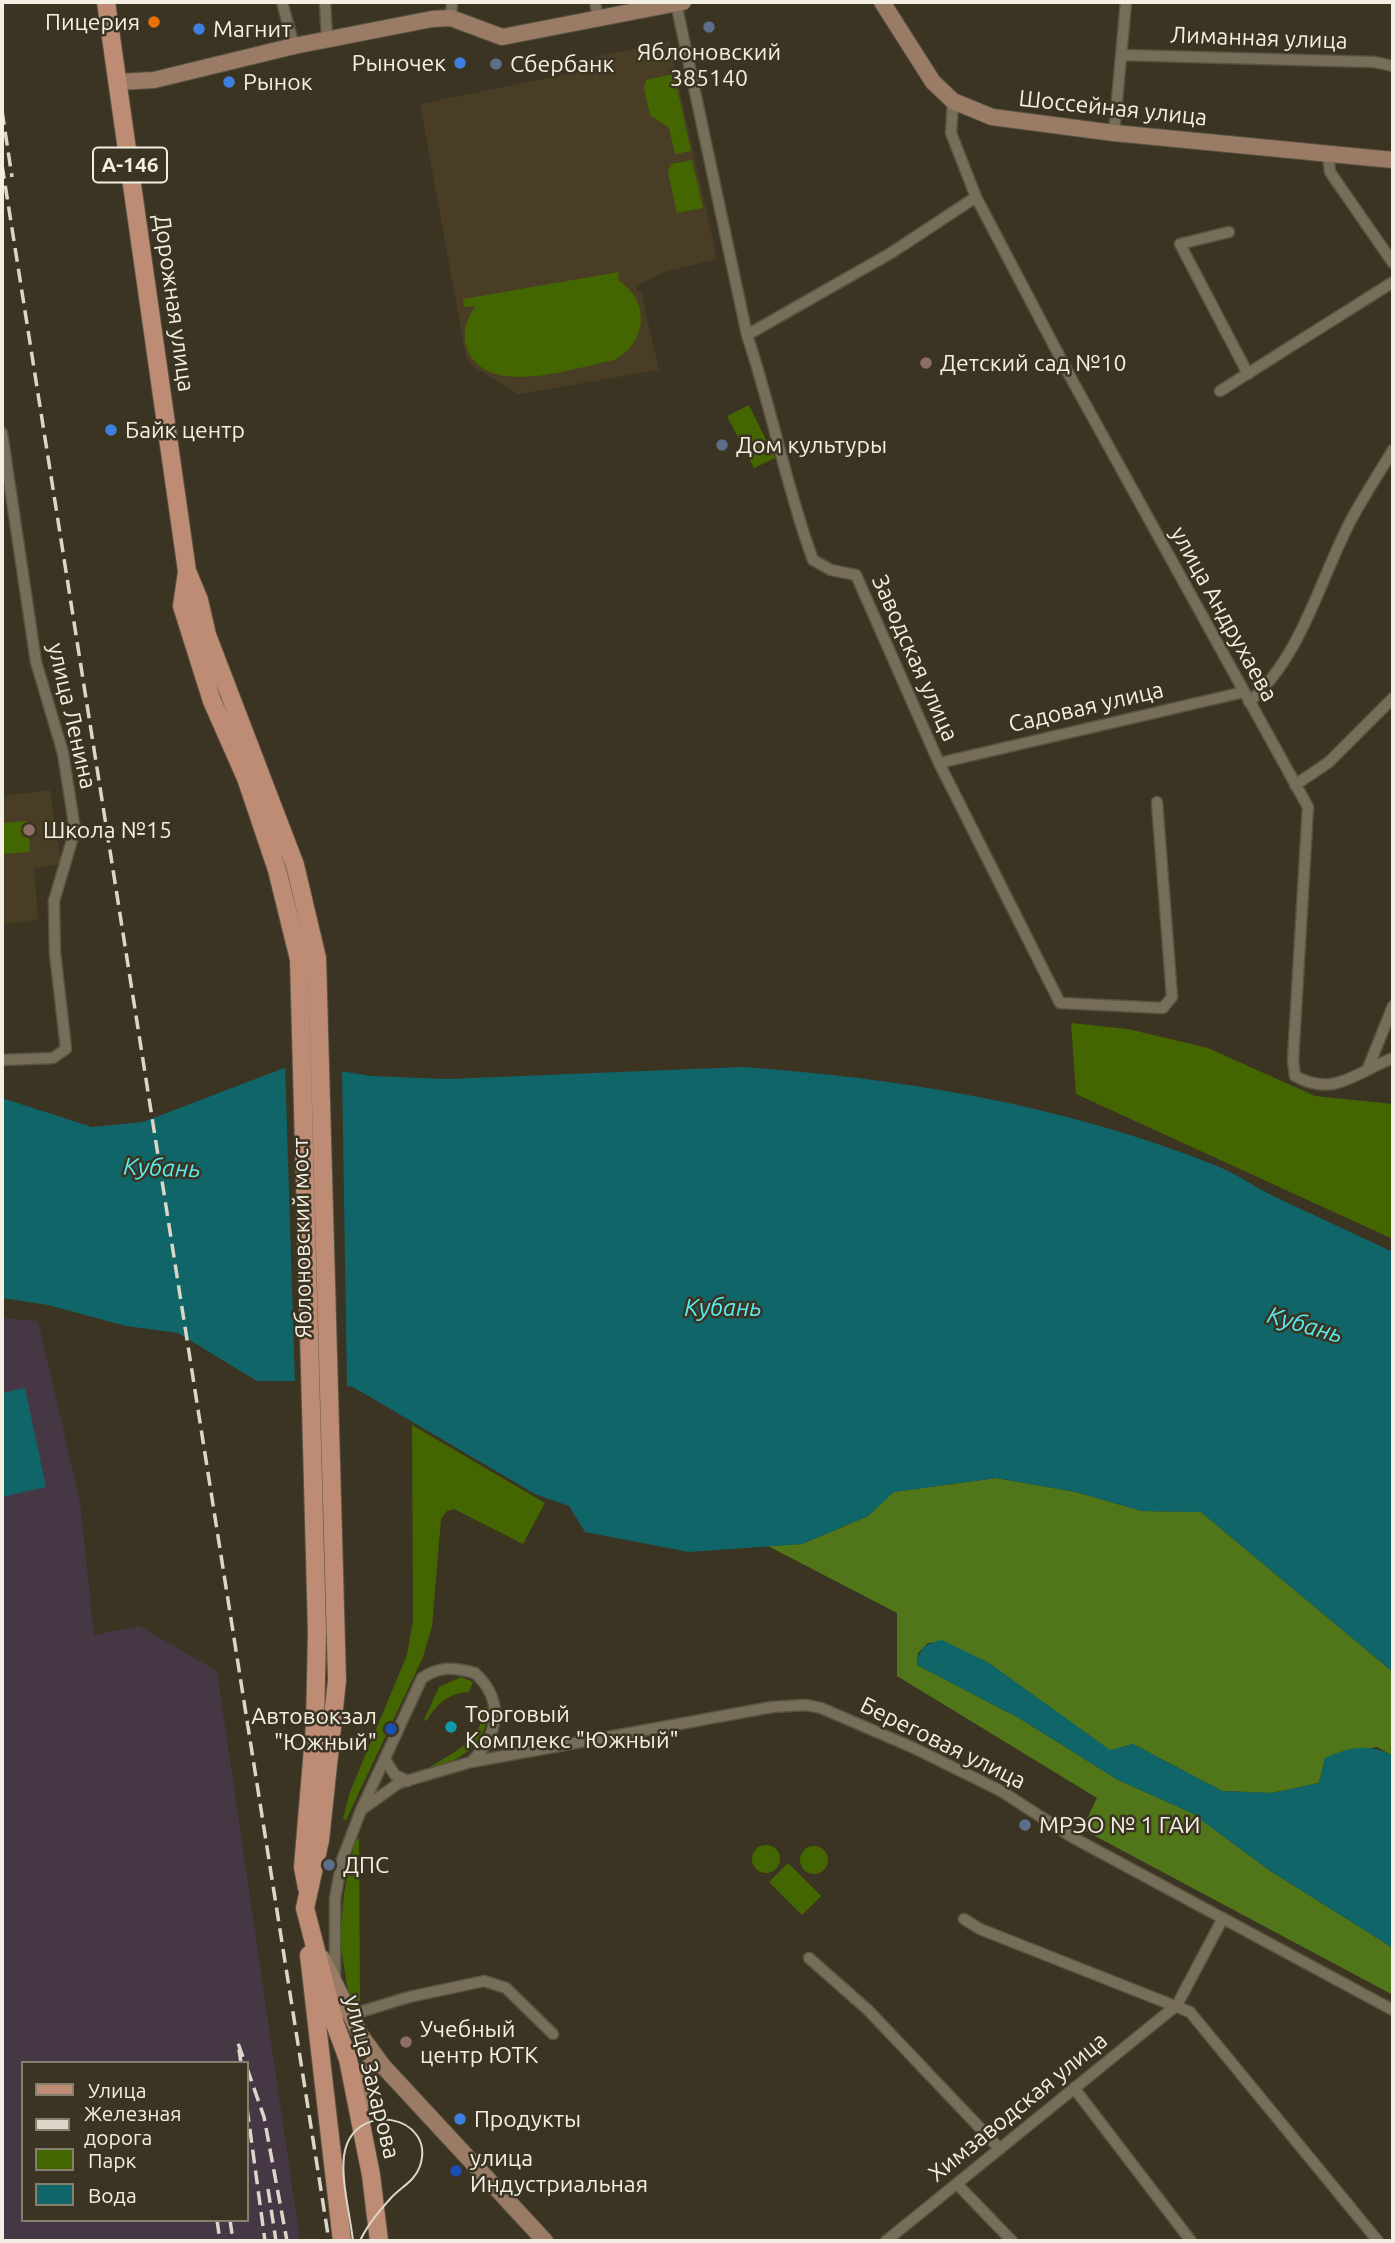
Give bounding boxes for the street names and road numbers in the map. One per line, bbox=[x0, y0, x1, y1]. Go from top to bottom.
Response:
street label: Лиманная улица bbox=[1170, 21, 1348, 55]
street label: Шоссейная улица bbox=[1017, 84, 1209, 132]
road number: А-146 bbox=[93, 148, 167, 182]
street label: Дорожная улица bbox=[148, 212, 200, 394]
street label: улица Андрухаева bbox=[1165, 522, 1283, 706]
street label: Заводская улица bbox=[866, 570, 964, 746]
street label: улица Ленина bbox=[42, 640, 102, 792]
street label: Садовая улица bbox=[1006, 676, 1166, 738]
street label: Яблоновский мост bbox=[286, 1137, 318, 1339]
street label: Береговая улица bbox=[856, 1691, 1030, 1795]
street label: улица Захарова bbox=[338, 1992, 406, 2162]
street label: Химзаводская улица bbox=[923, 2026, 1113, 2188]

